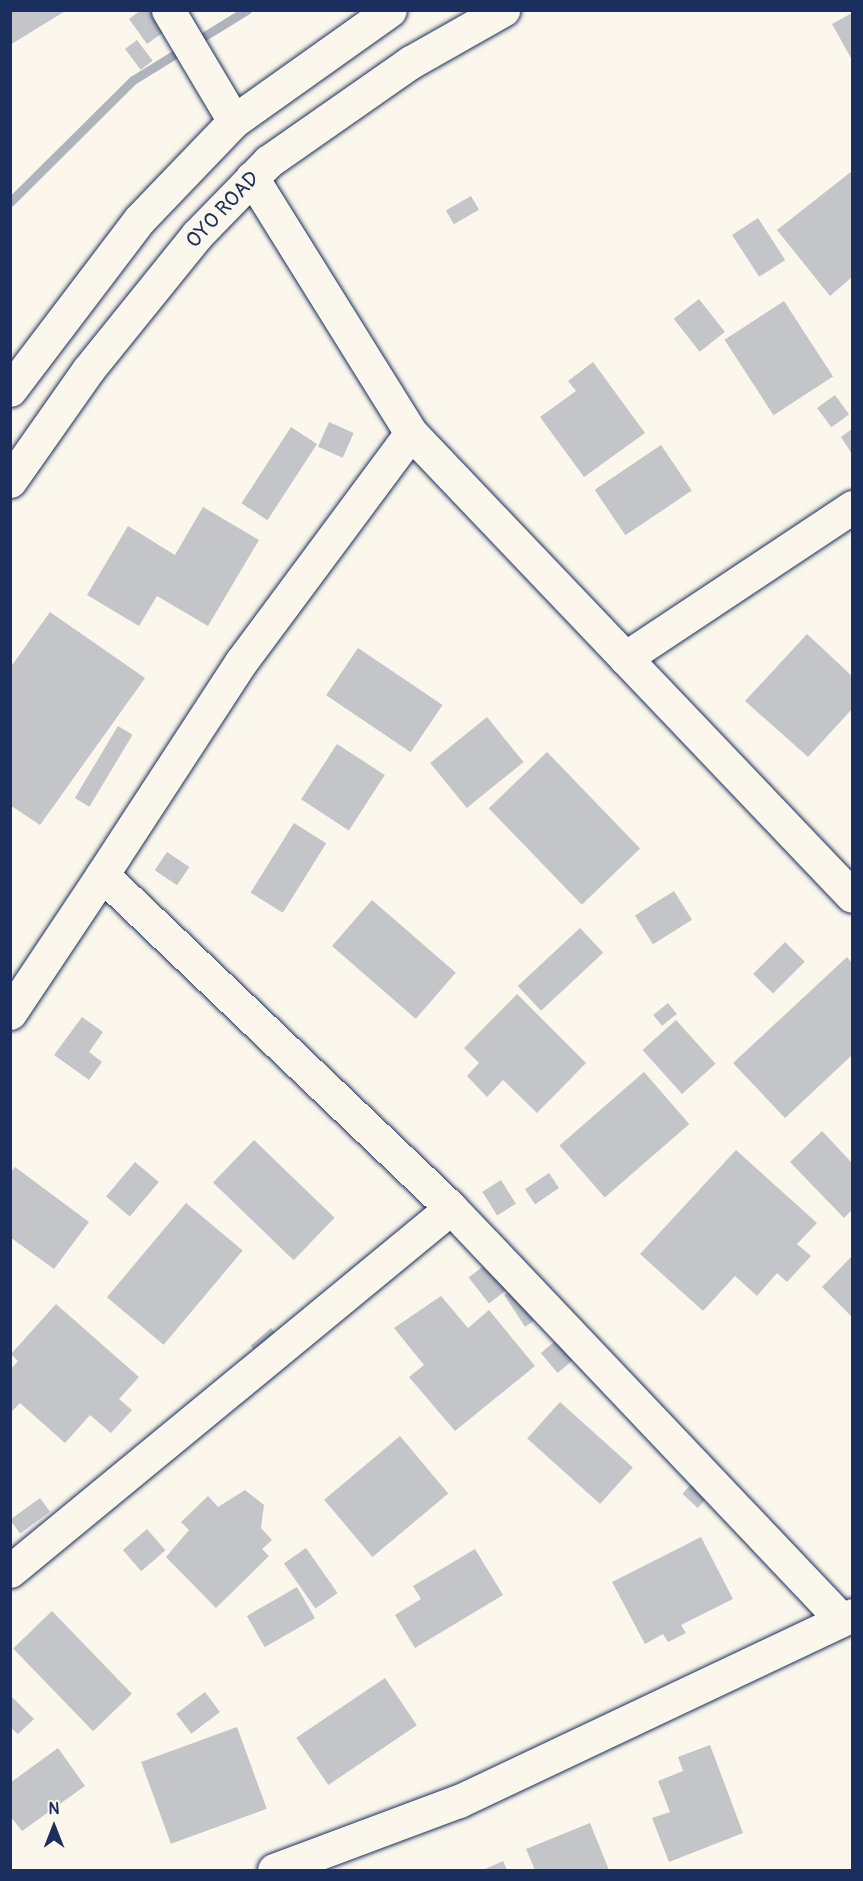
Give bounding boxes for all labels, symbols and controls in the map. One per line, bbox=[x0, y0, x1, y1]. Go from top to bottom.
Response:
street label: OYO ROAD bbox=[181, 166, 265, 254]
north arrow bbox=[24, 1797, 84, 1857]
text: N bbox=[49, 1799, 59, 1819]

